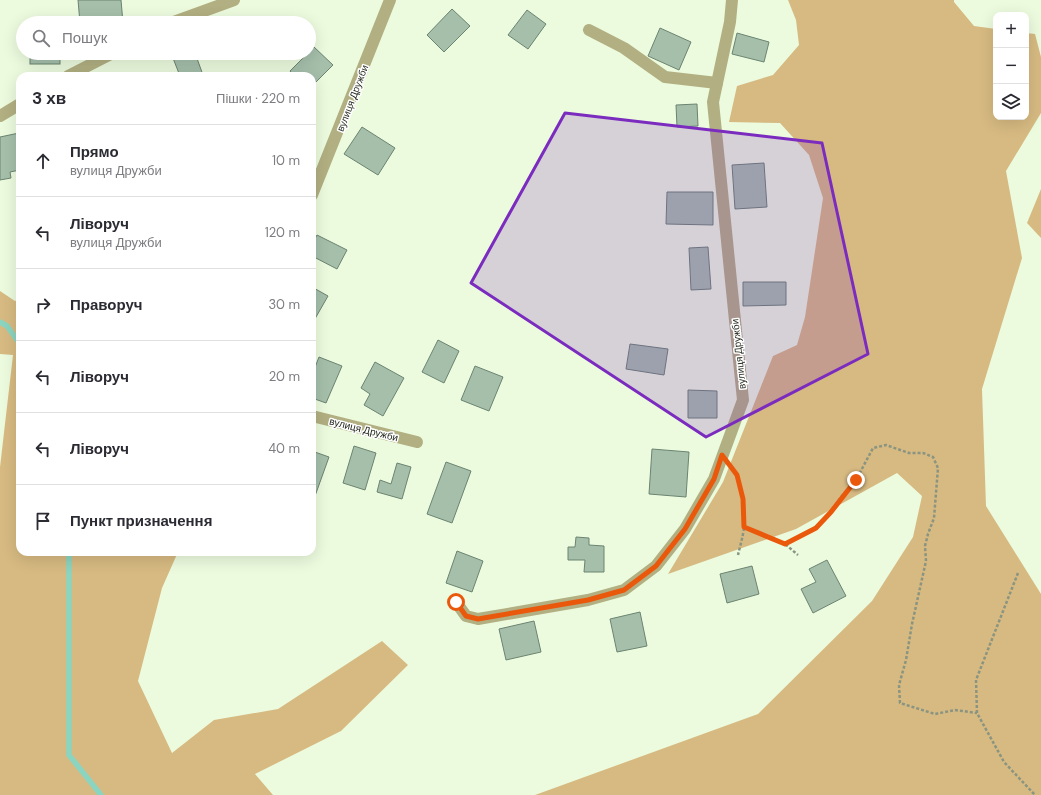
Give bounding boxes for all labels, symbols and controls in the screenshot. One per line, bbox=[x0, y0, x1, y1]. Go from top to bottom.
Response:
map controls bbox=[993, 12, 1029, 120]
button: + bbox=[993, 12, 1029, 48]
search box bbox=[16, 16, 316, 60]
icon: search bbox=[30, 27, 52, 49]
text: Пошук bbox=[62, 28, 107, 48]
button: − bbox=[993, 48, 1029, 84]
street label: вулиця Дружби bbox=[334, 63, 371, 133]
button: layers bbox=[993, 84, 1029, 120]
text: 3 хв bbox=[32, 87, 66, 109]
text: Пішки · 220 m bbox=[216, 90, 300, 107]
text: Прямо bbox=[70, 142, 119, 162]
icon: ahead bbox=[32, 150, 54, 172]
text: 10 m bbox=[272, 152, 300, 169]
text: вулиця Дружби bbox=[70, 162, 162, 179]
text: Ліворуч bbox=[70, 214, 129, 234]
icon: left bbox=[32, 222, 54, 244]
text: 120 m bbox=[265, 224, 300, 241]
text: вулиця Дружби bbox=[70, 234, 162, 251]
icon: right bbox=[32, 294, 54, 316]
text: Праворуч bbox=[70, 295, 143, 315]
text: 30 m bbox=[268, 296, 300, 313]
street label: вулиця Дружби bbox=[728, 318, 749, 390]
icon: left bbox=[32, 366, 54, 388]
text: Ліворуч bbox=[70, 367, 129, 387]
text: 20 m bbox=[269, 368, 300, 385]
street label: вулиця Дружби bbox=[328, 415, 400, 444]
icon: left bbox=[32, 438, 54, 460]
text: Ліворуч bbox=[70, 439, 129, 459]
text: 40 m bbox=[268, 440, 300, 457]
route end bbox=[847, 471, 865, 489]
icon: arrive bbox=[32, 510, 54, 532]
text: Пункт призначення bbox=[70, 511, 212, 531]
route start bbox=[447, 593, 465, 611]

